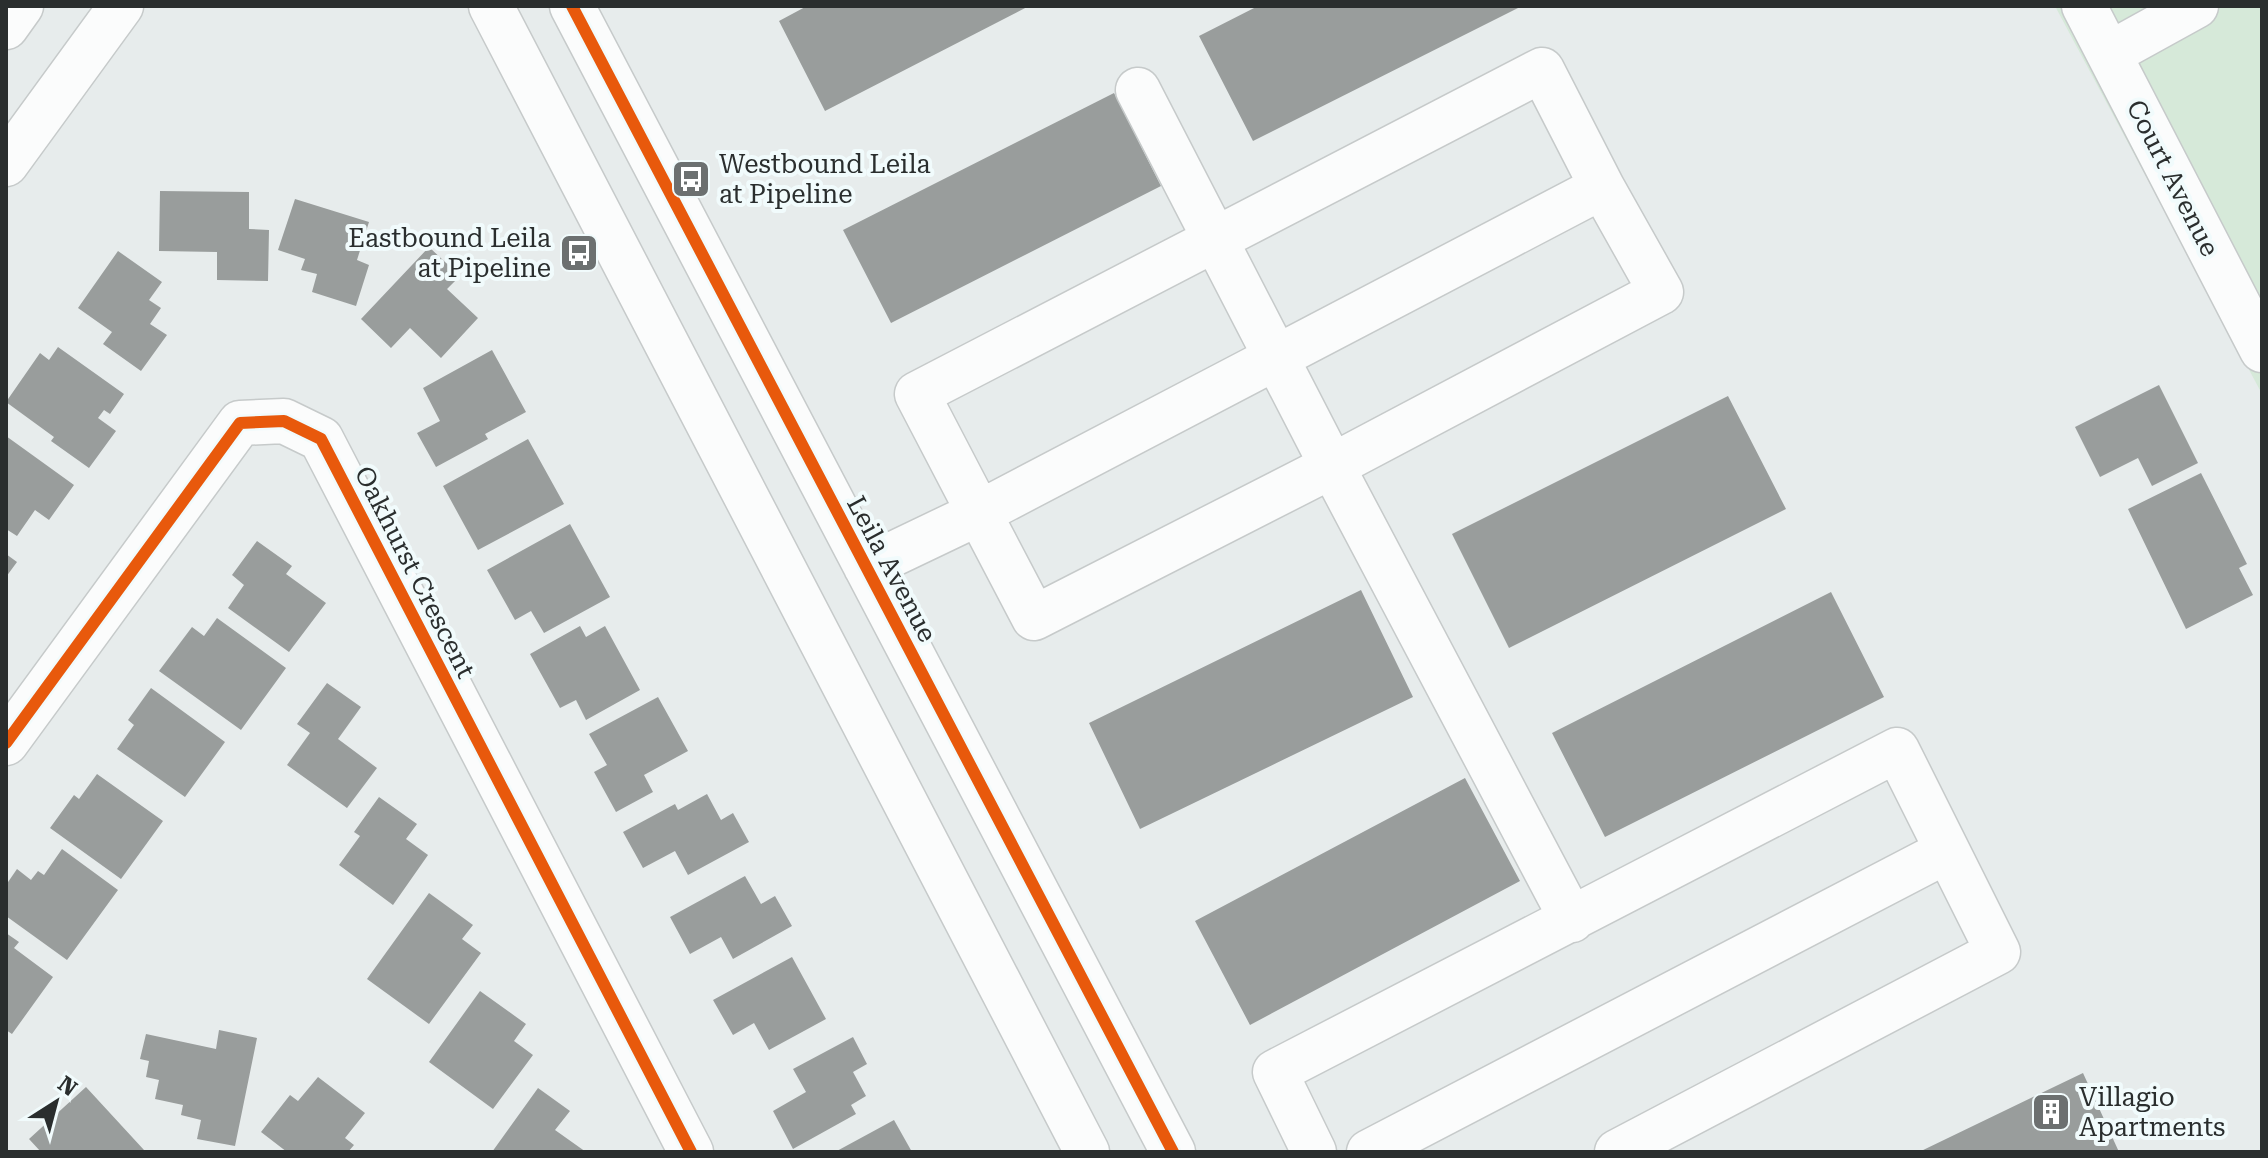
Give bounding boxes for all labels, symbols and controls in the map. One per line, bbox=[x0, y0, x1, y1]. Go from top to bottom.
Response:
street label: Court Avenue bbox=[2121, 95, 2225, 261]
place label: Westbound Leila at Pipeline bbox=[719, 149, 931, 209]
bus stop icon: Westbound Leila at Pipeline bbox=[670, 158, 712, 200]
place label: Eastbound Leila at Pipeline bbox=[348, 223, 551, 283]
bus stop icon: Eastbound Leila at Pipeline bbox=[558, 232, 600, 274]
street label: Oakhurst Crescent bbox=[349, 461, 482, 683]
street label: Leila Avenue bbox=[841, 491, 943, 647]
north arrow bbox=[16, 1062, 96, 1142]
text: N bbox=[53, 1071, 82, 1101]
place label: Villagio Apartments bbox=[2079, 1082, 2225, 1142]
building icon: Villagio Apartments bbox=[2030, 1091, 2072, 1133]

